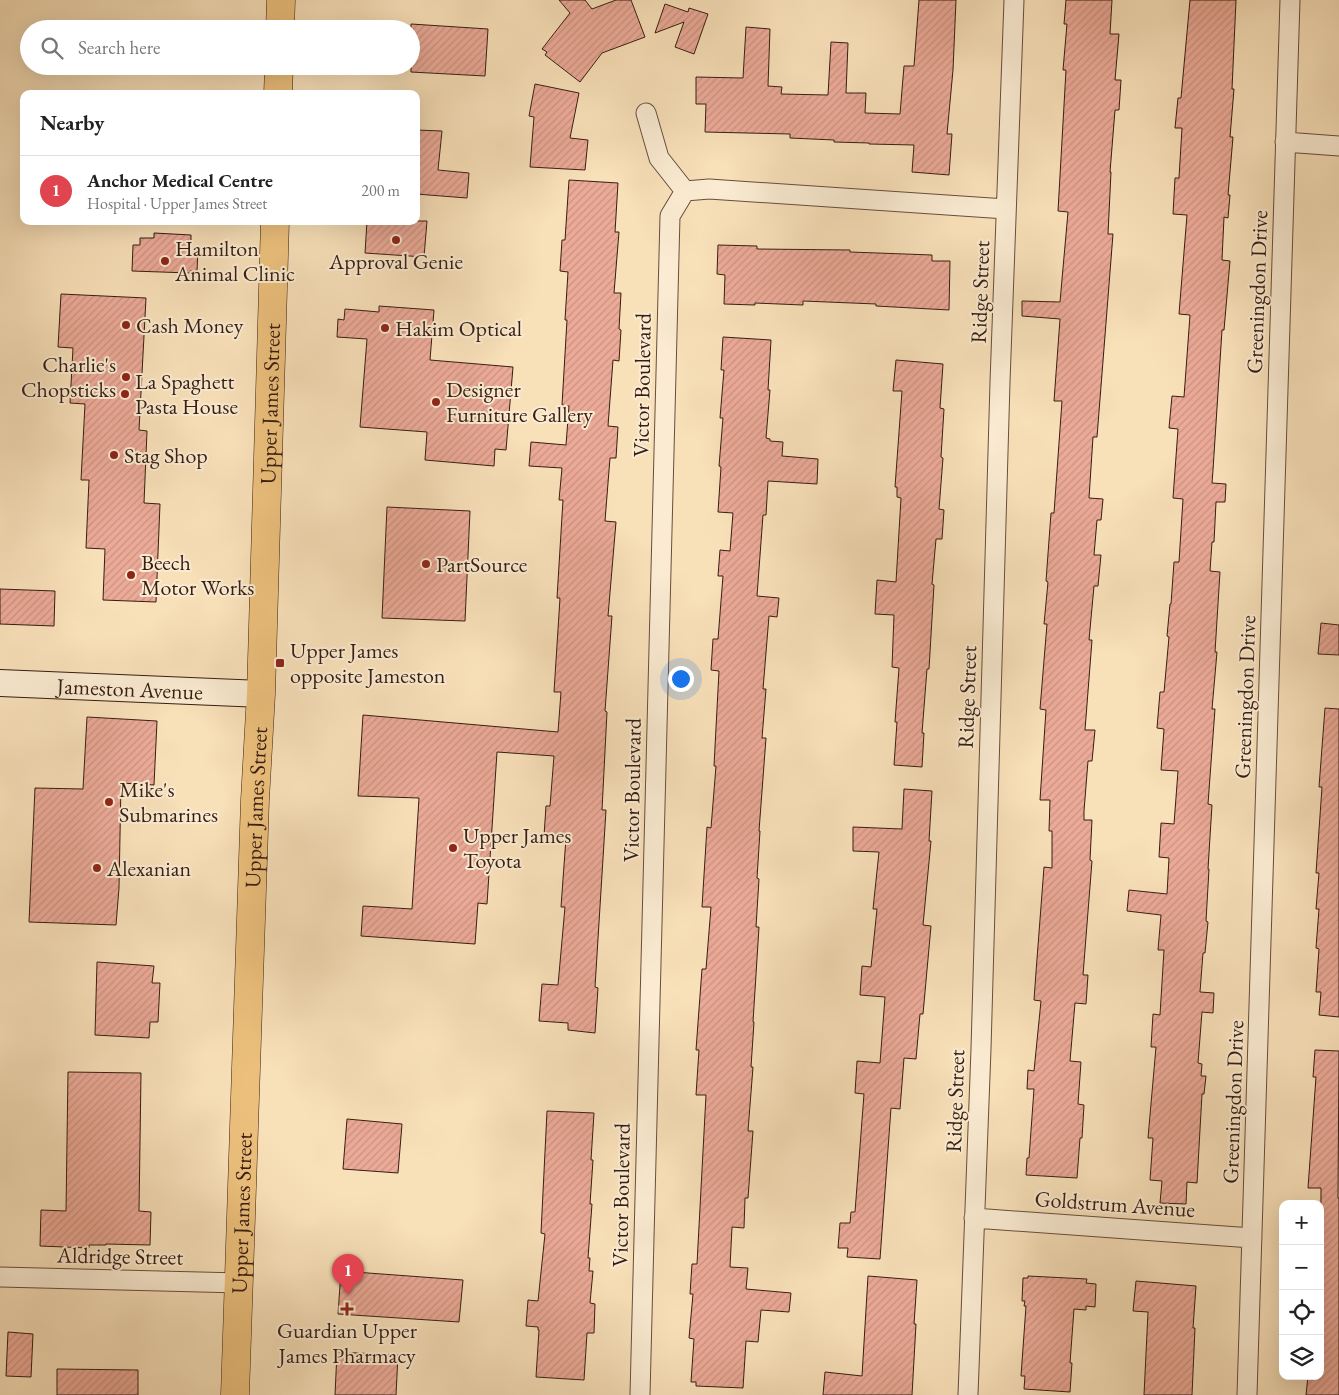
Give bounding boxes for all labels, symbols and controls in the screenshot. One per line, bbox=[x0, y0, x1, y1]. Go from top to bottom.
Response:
search box bbox=[20, 20, 420, 75]
icon: search bbox=[38, 34, 66, 62]
text: Search here bbox=[78, 35, 160, 60]
text: Nearby bbox=[40, 109, 104, 136]
text: Anchor Medical Centre bbox=[87, 168, 273, 193]
text: 1 bbox=[52, 180, 60, 201]
text: 200 m bbox=[361, 180, 400, 201]
text: Hospital · Upper James Street bbox=[87, 193, 267, 214]
street label: Greeningdon Drive bbox=[1240, 209, 1274, 374]
place label: Hamilton Animal Clinic bbox=[174, 234, 295, 288]
marker: Approval Genie bbox=[390, 234, 402, 246]
street label: Ridge Street bbox=[964, 240, 996, 344]
place label: Approval Genie bbox=[328, 247, 463, 276]
marker: Hamilton Animal Clinic bbox=[159, 255, 171, 267]
place label: Cash Money bbox=[136, 311, 244, 340]
street label: Victor Boulevard bbox=[626, 312, 658, 457]
place label: Hakim Optical bbox=[395, 314, 522, 343]
marker: Cash Money bbox=[120, 319, 132, 331]
street label: Upper James Street bbox=[253, 322, 286, 485]
marker: Hakim Optical bbox=[379, 322, 391, 334]
place label: Charlie's Chopsticks bbox=[21, 350, 116, 404]
place label: La Spaghett Pasta House bbox=[135, 367, 238, 421]
marker: Charlie's Chopsticks bbox=[120, 371, 132, 383]
place label: Designer Furniture Gallery bbox=[446, 375, 593, 429]
marker: La Spaghett Pasta House bbox=[119, 388, 131, 400]
marker: Designer Furniture Gallery bbox=[430, 396, 442, 408]
place label: Stag Shop bbox=[124, 441, 208, 470]
marker: Stag Shop bbox=[108, 449, 120, 461]
place label: Beech Motor Works bbox=[141, 548, 254, 602]
place label: PartSource bbox=[436, 550, 528, 579]
marker: PartSource bbox=[420, 558, 432, 570]
marker: Beech Motor Works bbox=[125, 569, 137, 581]
street label: Greeningdon Drive bbox=[1228, 614, 1262, 779]
place label: Upper James opposite Jameston bbox=[290, 636, 446, 690]
street label: Ridge Street bbox=[951, 645, 983, 749]
marker: Upper James opposite Jameston bbox=[274, 657, 286, 669]
your location bbox=[668, 666, 694, 692]
street label: Jameston Avenue bbox=[54, 671, 204, 706]
street label: Victor Boulevard bbox=[616, 717, 648, 862]
street label: Upper James Street bbox=[238, 726, 274, 888]
place label: Mike's Submarines bbox=[119, 775, 218, 829]
marker: Mike's Submarines bbox=[103, 796, 115, 808]
place label: Upper James Toyota bbox=[463, 821, 571, 875]
marker: Upper James Toyota bbox=[447, 842, 459, 854]
place label: Alexanian bbox=[106, 854, 191, 883]
marker: Alexanian bbox=[91, 862, 103, 874]
street label: Greeningdon Drive bbox=[1216, 1019, 1250, 1184]
street label: Ridge Street bbox=[939, 1049, 971, 1153]
street label: Victor Boulevard bbox=[605, 1122, 637, 1267]
street label: Upper James Street bbox=[224, 1132, 258, 1294]
street label: Goldstrum Avenue bbox=[1034, 1184, 1197, 1224]
map controls bbox=[1279, 1200, 1324, 1380]
button: + bbox=[1279, 1200, 1324, 1245]
street label: Aldridge Street bbox=[56, 1240, 184, 1272]
button: − bbox=[1279, 1245, 1324, 1290]
pin: 1 bbox=[332, 1254, 364, 1295]
button: locate bbox=[1279, 1290, 1324, 1335]
marker: Guardian Upper James Pharmacy bbox=[341, 1303, 353, 1315]
place label: Guardian Upper James Pharmacy bbox=[276, 1316, 418, 1370]
button: layers bbox=[1279, 1335, 1324, 1380]

